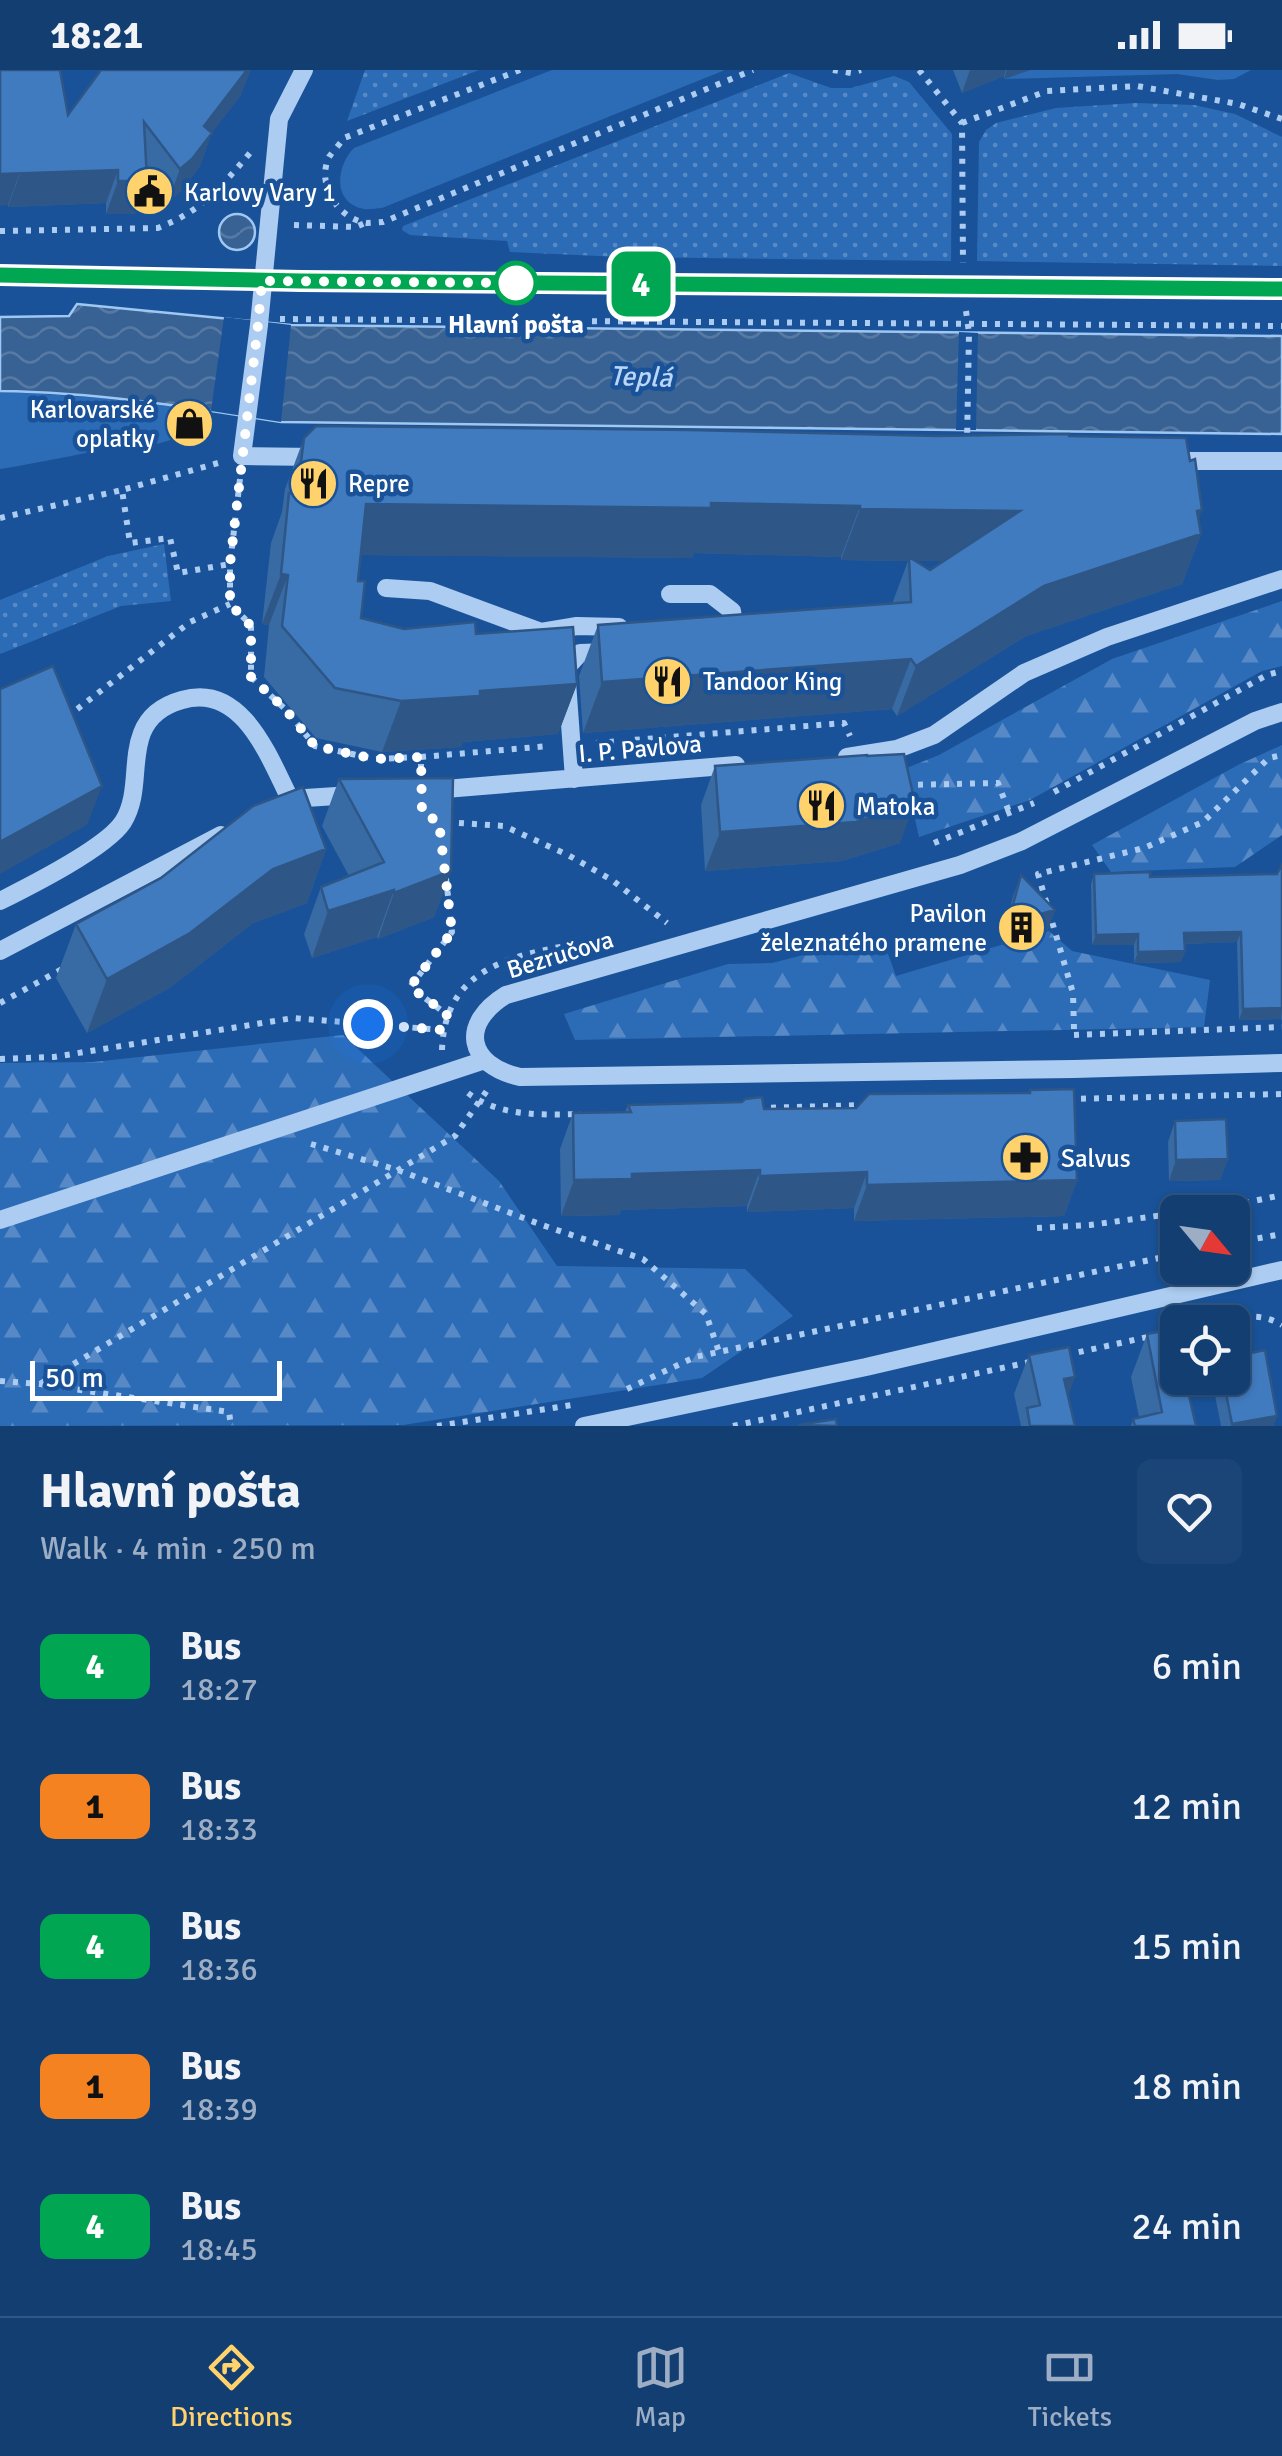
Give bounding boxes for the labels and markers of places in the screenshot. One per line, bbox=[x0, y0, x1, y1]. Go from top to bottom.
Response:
public building icon: Karlovy Vary 1 bbox=[123, 166, 175, 218]
place label: Karlovy Vary 1 bbox=[184, 177, 336, 208]
marker: Hlavní pošta bbox=[495, 262, 537, 304]
place label: Hlavní pošta bbox=[448, 309, 584, 340]
place label: Karlovarské oplatky bbox=[30, 394, 155, 454]
shop icon: Karlovarské oplatky bbox=[164, 397, 216, 449]
restaurant icon: Repre bbox=[287, 457, 339, 509]
place label: Repre bbox=[348, 468, 410, 499]
restaurant icon: Tandoor King bbox=[642, 655, 694, 707]
place label: Tandoor King bbox=[703, 666, 842, 697]
restaurant icon: Matoka bbox=[795, 780, 847, 832]
place label: Matoka bbox=[856, 791, 935, 822]
place label: Pavilon železnatého pramene bbox=[760, 898, 987, 958]
building icon: Pavilon železnatého pramene bbox=[996, 901, 1048, 953]
pharmacy icon: Salvus bbox=[1000, 1132, 1052, 1184]
place label: Salvus bbox=[1061, 1143, 1131, 1174]

